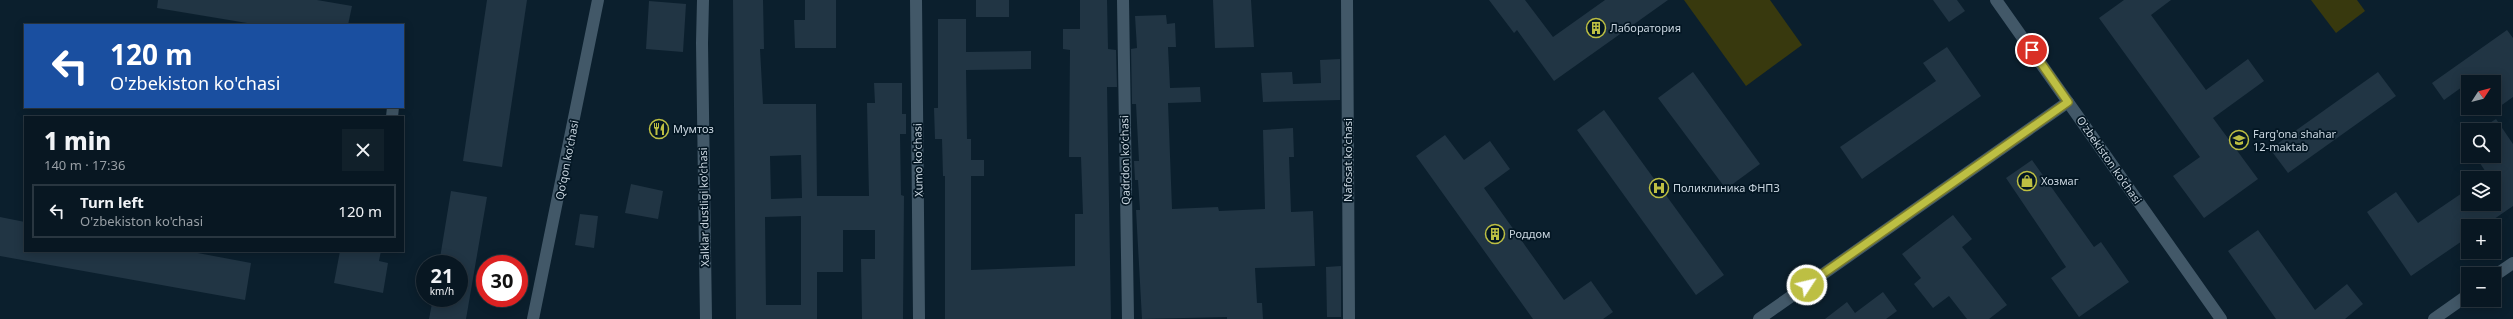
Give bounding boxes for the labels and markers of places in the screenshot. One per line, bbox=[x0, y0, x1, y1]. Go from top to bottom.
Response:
building icon: Лаборатория bbox=[1585, 17, 1607, 39]
place label: Лаборатория bbox=[1610, 20, 1681, 35]
pin bbox=[2015, 33, 2049, 67]
restaurant icon: Mумтоз bbox=[648, 118, 670, 140]
place label: Mумтоз bbox=[673, 121, 714, 136]
place label: Farg'ona shahar 12-maktab bbox=[2253, 126, 2337, 154]
school or university icon: Farg'ona shahar 12-maktab bbox=[2228, 129, 2250, 151]
shop icon: Хозмаг bbox=[2016, 170, 2038, 192]
place label: Хозмаг bbox=[2041, 173, 2079, 188]
hospital icon: Поликлиника ФНПЗ bbox=[1648, 177, 1670, 199]
place label: Поликлиника ФНПЗ bbox=[1673, 180, 1780, 195]
building icon: Роддом bbox=[1484, 223, 1506, 245]
place label: Роддом bbox=[1509, 226, 1551, 241]

